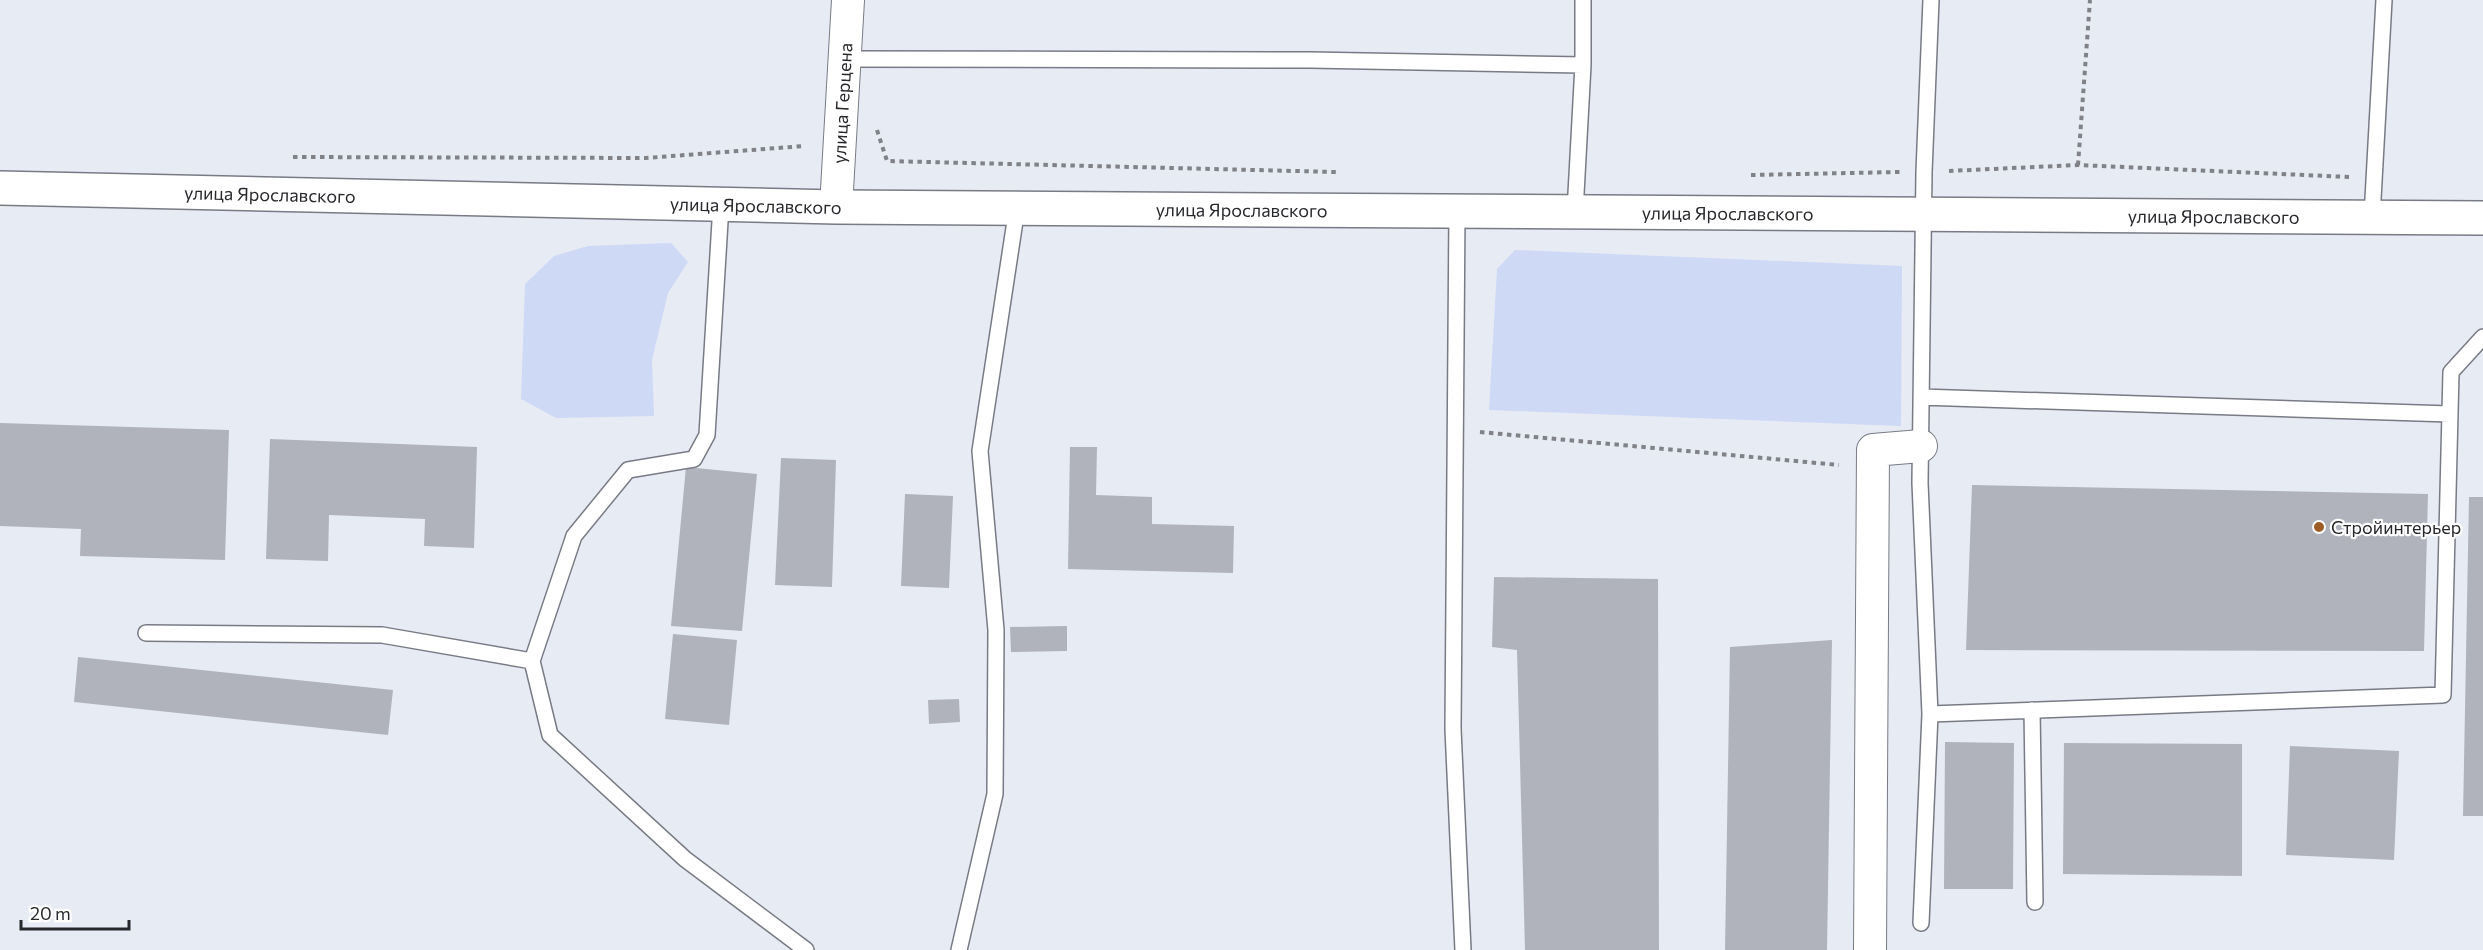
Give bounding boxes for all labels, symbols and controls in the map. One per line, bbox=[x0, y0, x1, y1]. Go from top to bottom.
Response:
street label: улица Герцена bbox=[828, 42, 857, 164]
street label: улица Ярославского bbox=[184, 181, 356, 207]
street label: улица Ярославского bbox=[670, 192, 842, 218]
street label: улица Ярославского bbox=[1156, 198, 1328, 221]
street label: улица Ярославского bbox=[1642, 201, 1814, 225]
street label: улица Ярославского bbox=[2128, 205, 2300, 228]
place label: Стройинтерьер bbox=[2331, 516, 2461, 538]
marker: Стройинтерьер bbox=[2312, 520, 2326, 534]
scale bar bbox=[21, 893, 129, 931]
text: 20 m bbox=[30, 902, 71, 924]

